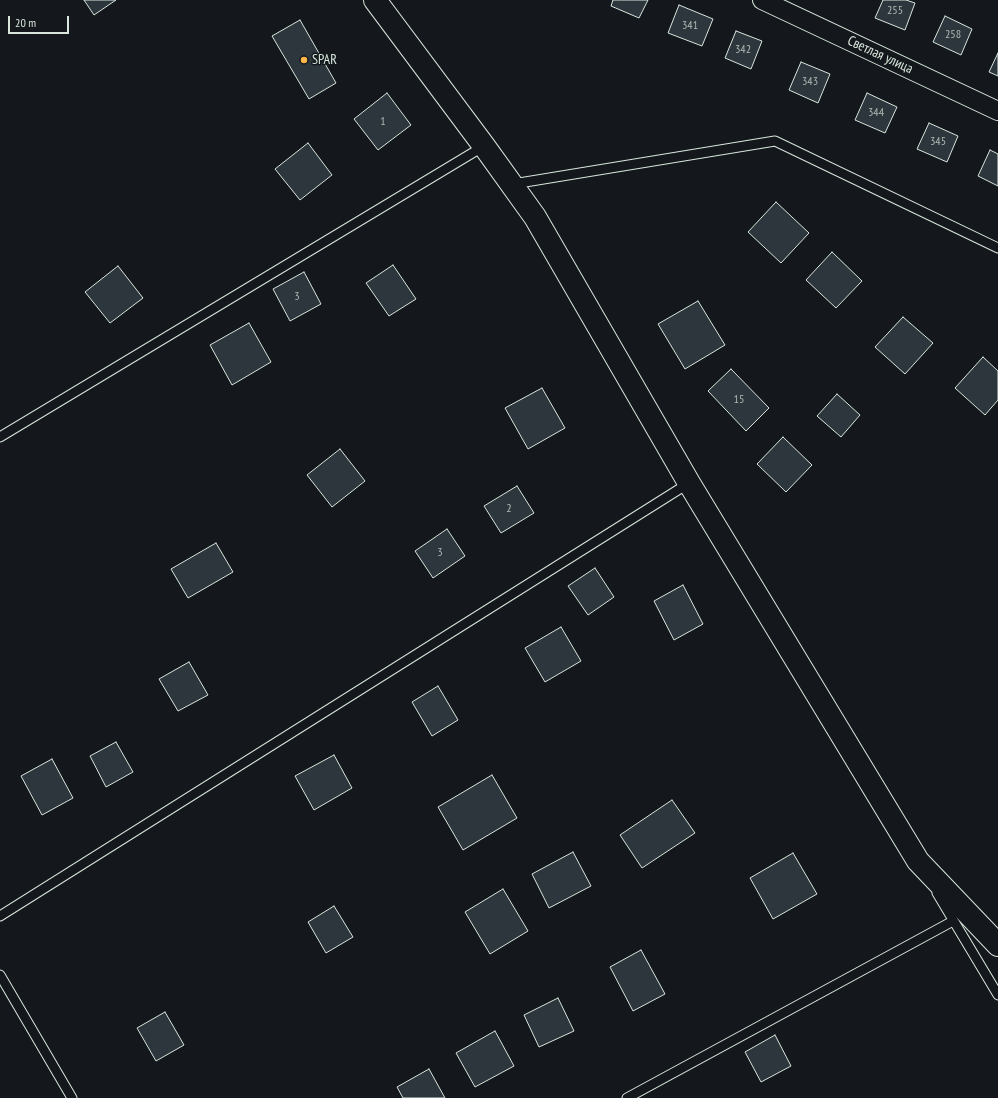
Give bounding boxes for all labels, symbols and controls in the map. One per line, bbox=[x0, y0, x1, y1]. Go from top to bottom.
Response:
house number: 255 bbox=[887, 4, 903, 18]
scale bar bbox=[10, 8, 71, 34]
text: 20 m bbox=[15, 15, 36, 30]
house number: 341 bbox=[682, 19, 698, 33]
house number: 258 bbox=[945, 28, 961, 42]
street label: Светлая улица bbox=[845, 33, 915, 77]
house number: 342 bbox=[735, 43, 751, 57]
place label: SPAR bbox=[312, 52, 337, 68]
marker: SPAR bbox=[299, 55, 309, 65]
house number: 343 bbox=[802, 75, 818, 89]
house number: 344 bbox=[868, 106, 884, 120]
house number: 1 bbox=[380, 115, 386, 129]
house number: 345 bbox=[930, 135, 946, 149]
house number: 3 bbox=[294, 290, 300, 304]
house number: 15 bbox=[734, 393, 744, 407]
house number: 2 bbox=[506, 502, 512, 516]
house number: 3 bbox=[437, 546, 443, 560]

